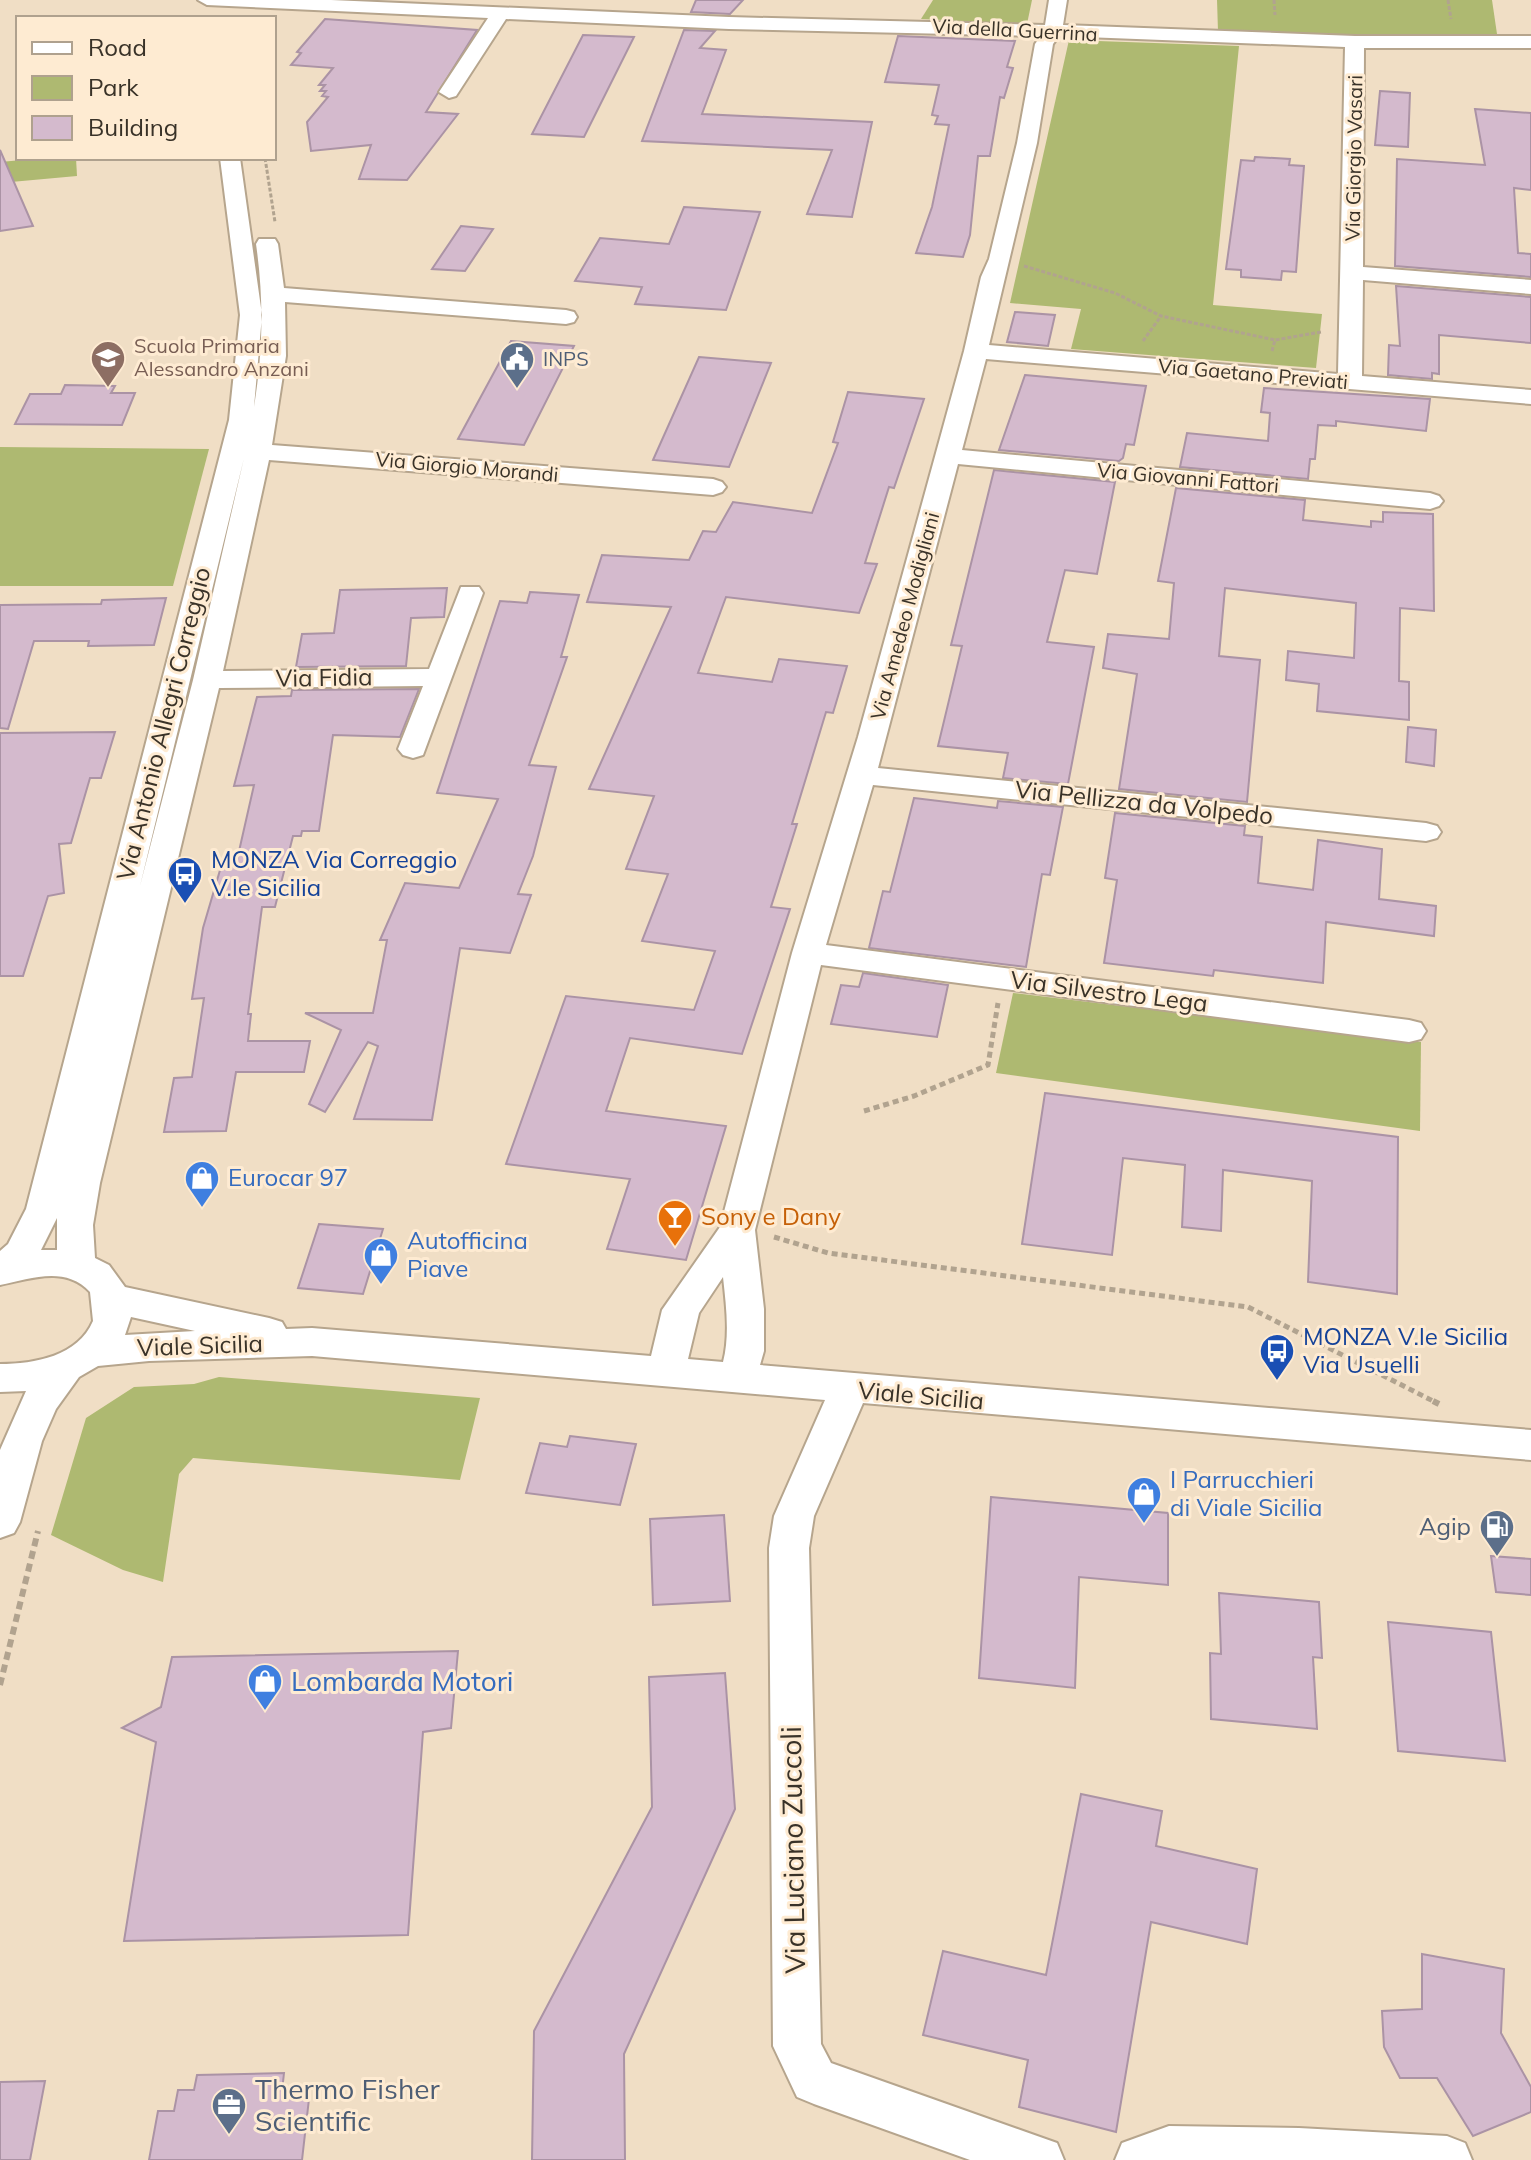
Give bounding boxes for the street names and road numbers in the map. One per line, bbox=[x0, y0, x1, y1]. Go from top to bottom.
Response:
street label: Via della Guerrina bbox=[932, 13, 1098, 46]
street label: Via Giorgio Vasari bbox=[1340, 75, 1367, 241]
street label: Via Gaetano Previati bbox=[1157, 353, 1349, 394]
street label: Via Giorgio Morandi bbox=[375, 446, 560, 487]
street label: Via Giovanni Fattori bbox=[1096, 457, 1280, 498]
street label: Via Amedeo Modigliani bbox=[865, 509, 944, 722]
street label: Via Antonio Allegri Correggio bbox=[110, 564, 217, 884]
street label: Via Fidia bbox=[275, 661, 373, 693]
street label: Via Pellizza da Volpedo bbox=[1014, 774, 1275, 830]
street label: Via Silvestro Lega bbox=[1009, 964, 1210, 1018]
street label: Viale Sicilia bbox=[136, 1328, 263, 1362]
street label: Viale Sicilia bbox=[857, 1375, 985, 1415]
street label: Via Luciano Zuccoli bbox=[773, 1726, 812, 1974]

